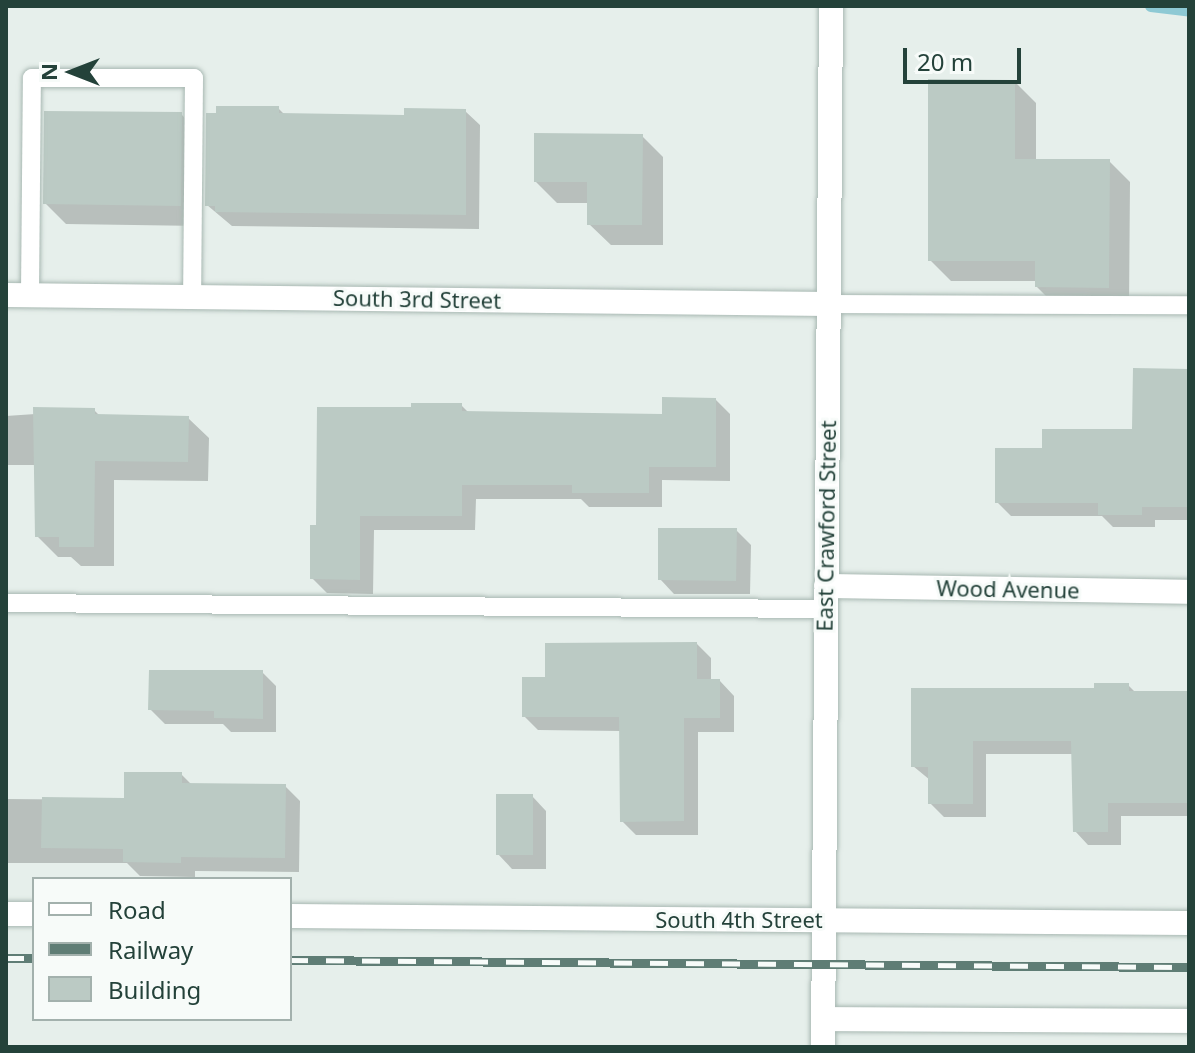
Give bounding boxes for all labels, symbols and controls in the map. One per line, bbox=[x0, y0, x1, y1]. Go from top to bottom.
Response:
north arrow bbox=[32, 32, 112, 112]
scale bar bbox=[907, 32, 1025, 82]
text: 20 m bbox=[917, 45, 973, 78]
text: N bbox=[33, 63, 63, 81]
street label: South 3rd Street bbox=[333, 284, 501, 314]
street label: East Crawford Street bbox=[811, 420, 841, 632]
street label: Wood Avenue bbox=[936, 575, 1080, 603]
legend bbox=[32, 877, 292, 1021]
text: Road bbox=[108, 893, 166, 926]
street label: South 4th Street bbox=[655, 907, 823, 933]
text: Railway bbox=[108, 933, 193, 966]
text: Building bbox=[108, 973, 201, 1006]

